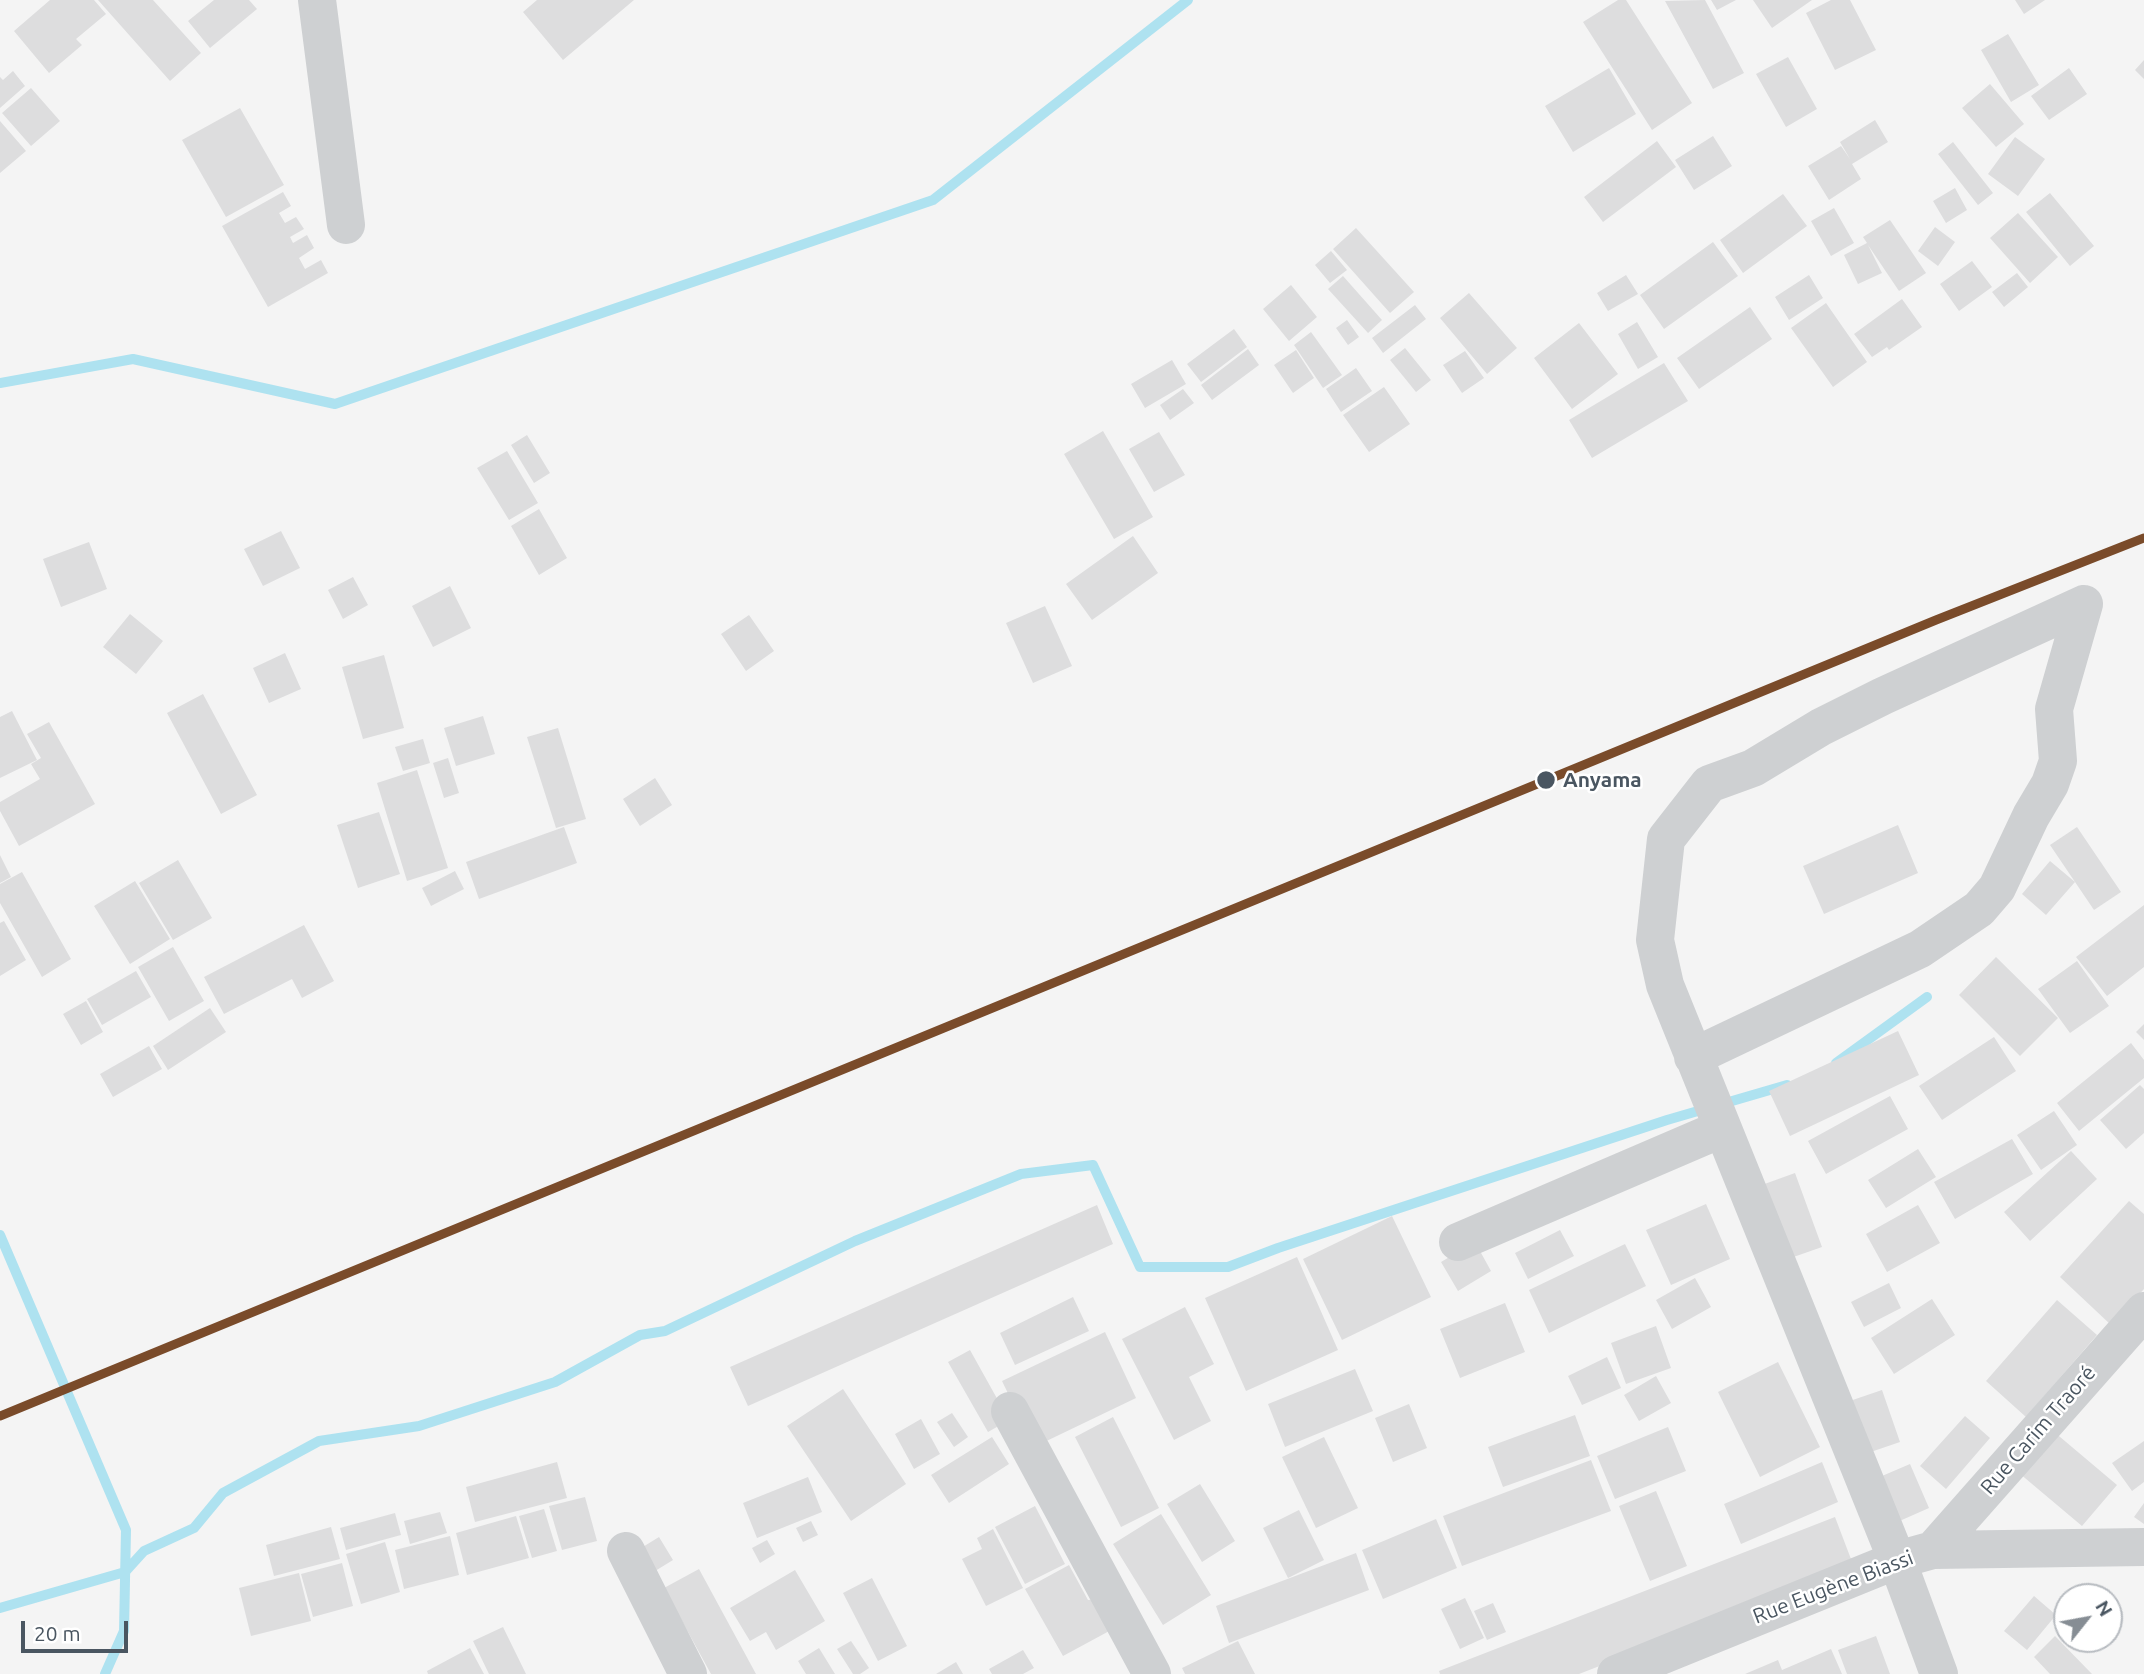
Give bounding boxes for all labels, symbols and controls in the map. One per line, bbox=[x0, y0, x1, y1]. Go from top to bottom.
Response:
place label: Anyama bbox=[1563, 767, 1642, 793]
marker: Anyama bbox=[1535, 769, 1557, 791]
street label: Rue Carim Traoré bbox=[1975, 1360, 2101, 1500]
street label: Rue Eugène Biassi bbox=[1749, 1545, 1917, 1629]
north arrow bbox=[2053, 1583, 2123, 1653]
text: N bbox=[2091, 1596, 2117, 1620]
scale bar bbox=[24, 1608, 131, 1652]
text: 20 m bbox=[34, 1621, 81, 1645]

